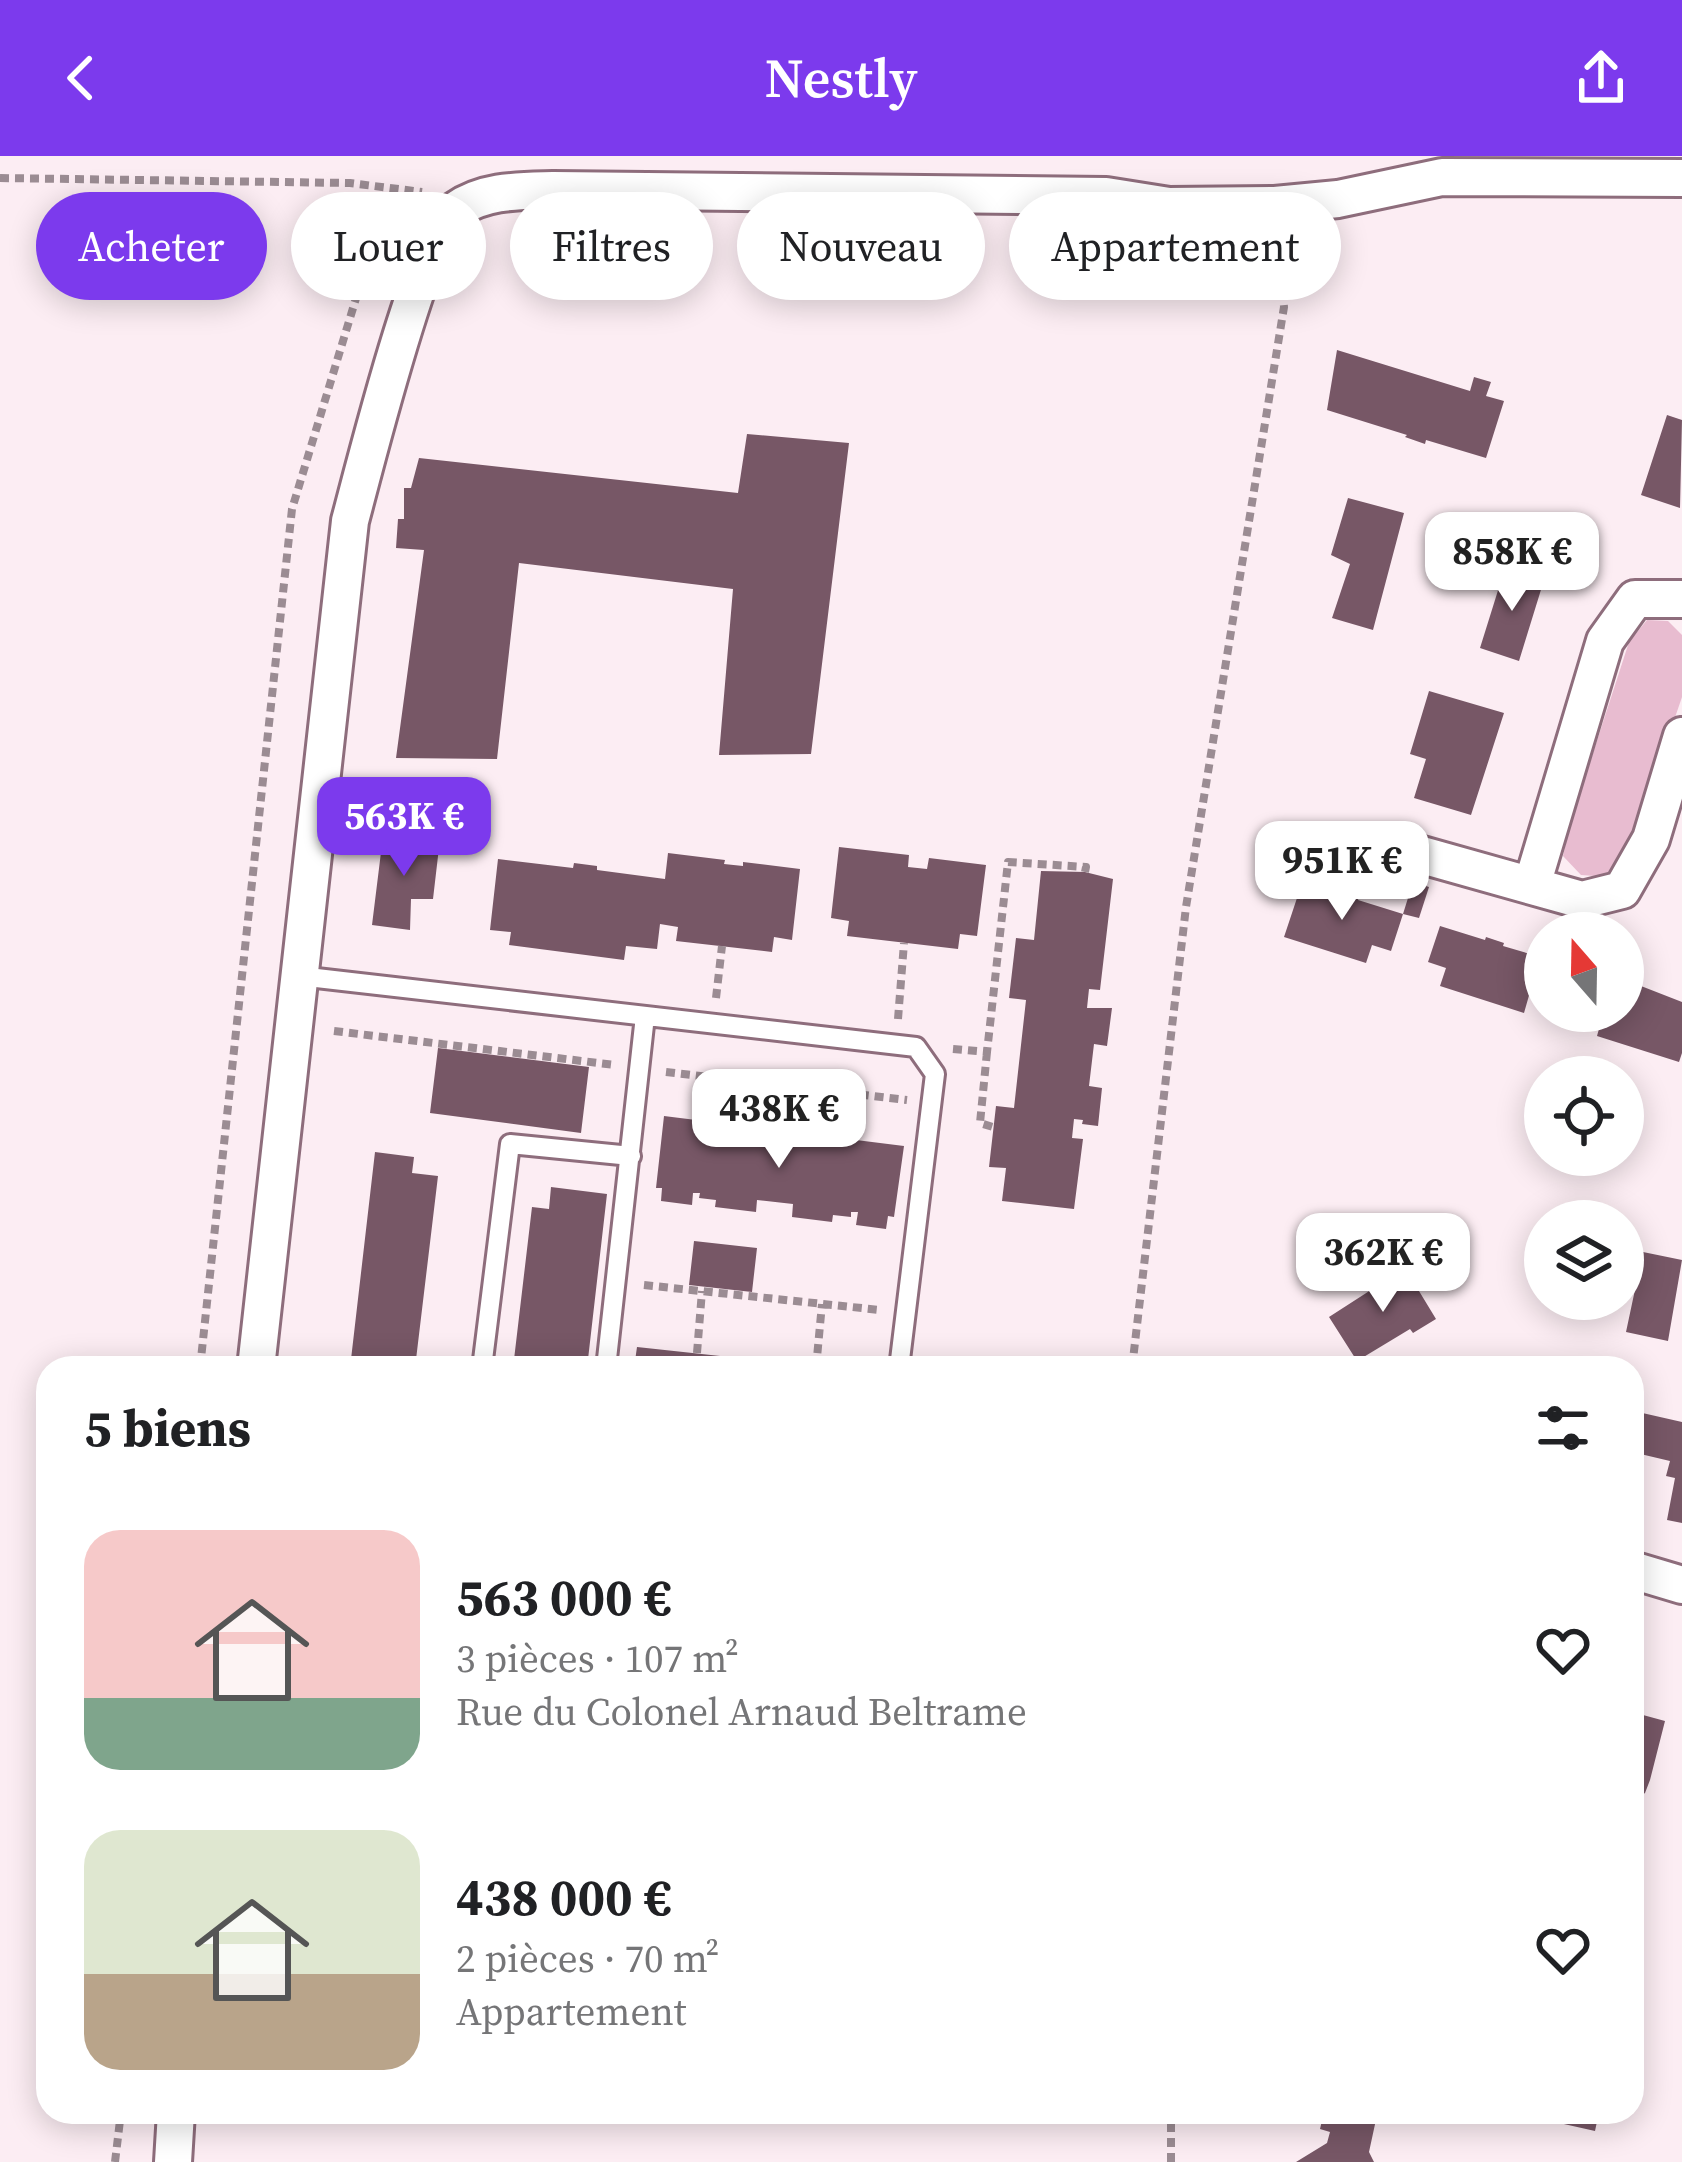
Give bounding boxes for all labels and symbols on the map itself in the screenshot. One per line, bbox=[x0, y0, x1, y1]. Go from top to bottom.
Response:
pin: 858K € bbox=[1414, 512, 1610, 614]
pin: 563K € bbox=[306, 777, 502, 879]
pin: 951K € bbox=[1244, 821, 1440, 923]
north arrow bbox=[1524, 912, 1644, 1032]
pin: 438K € bbox=[681, 1069, 877, 1171]
pin: 362K € bbox=[1285, 1213, 1481, 1315]

